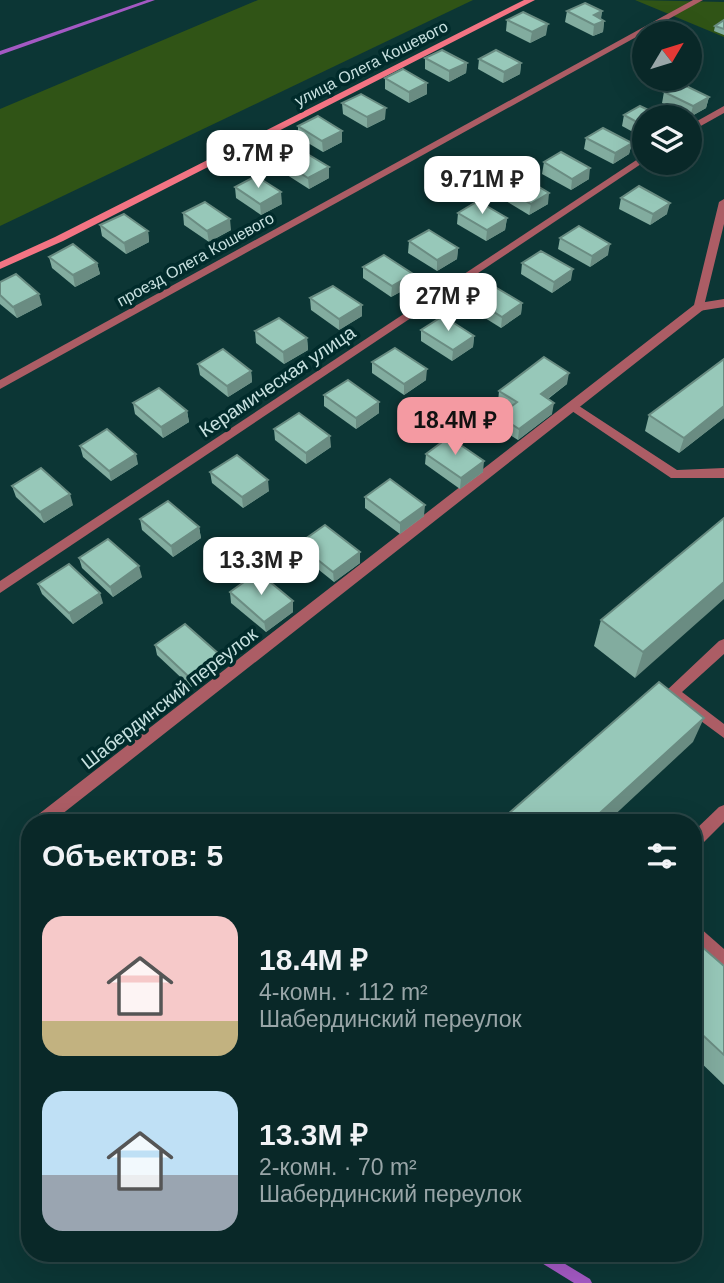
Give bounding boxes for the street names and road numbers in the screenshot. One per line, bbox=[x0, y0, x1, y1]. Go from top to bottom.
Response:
street label: улица Олега Кошевого bbox=[292, 17, 451, 109]
street label: проезд Олега Кошевого bbox=[114, 209, 277, 310]
street label: Керамическая улица bbox=[195, 321, 360, 441]
street label: Шабердинский переулок bbox=[77, 623, 262, 773]

